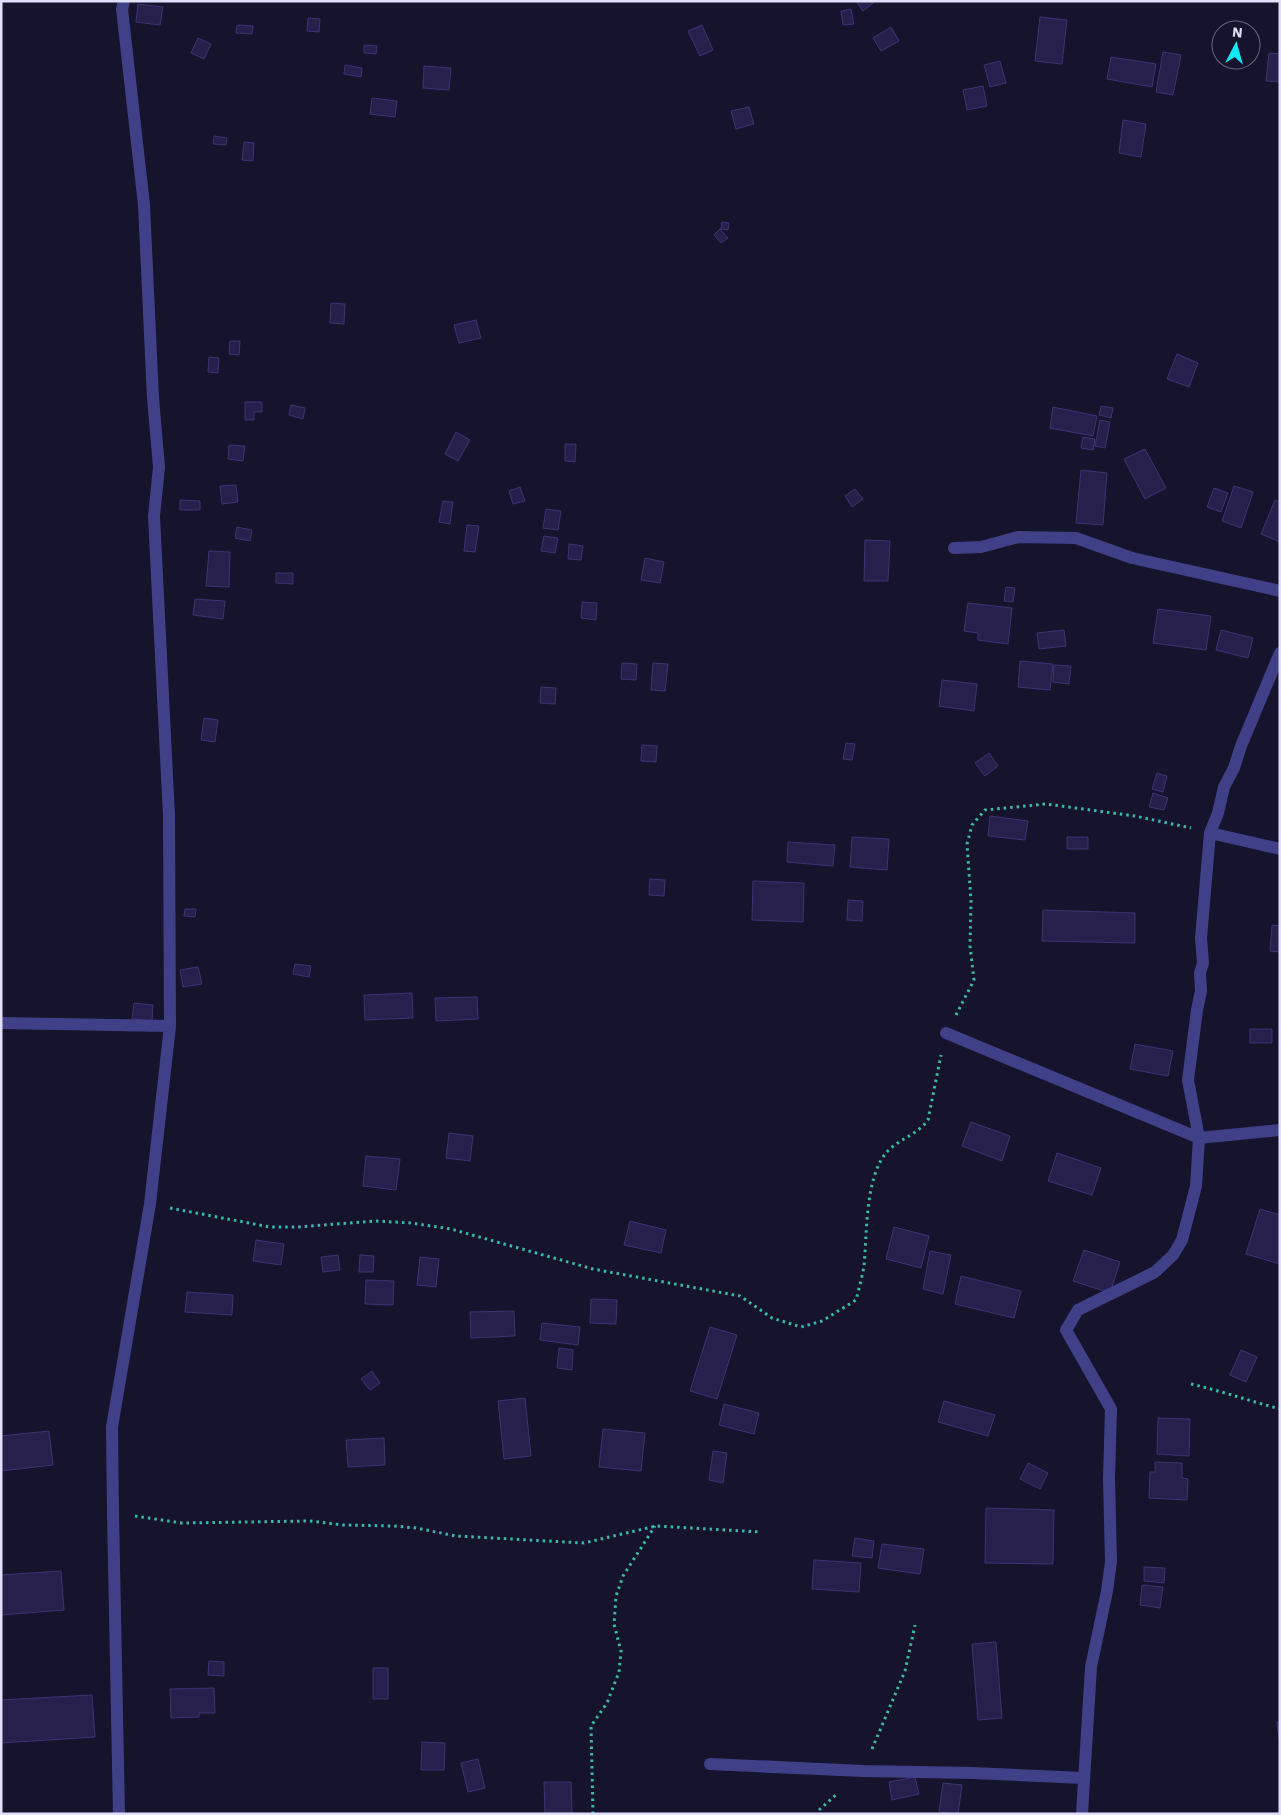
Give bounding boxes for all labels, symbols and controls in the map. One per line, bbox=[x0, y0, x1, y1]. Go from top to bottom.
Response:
north arrow bbox=[1211, 20, 1261, 70]
text: N bbox=[1231, 24, 1243, 41]

